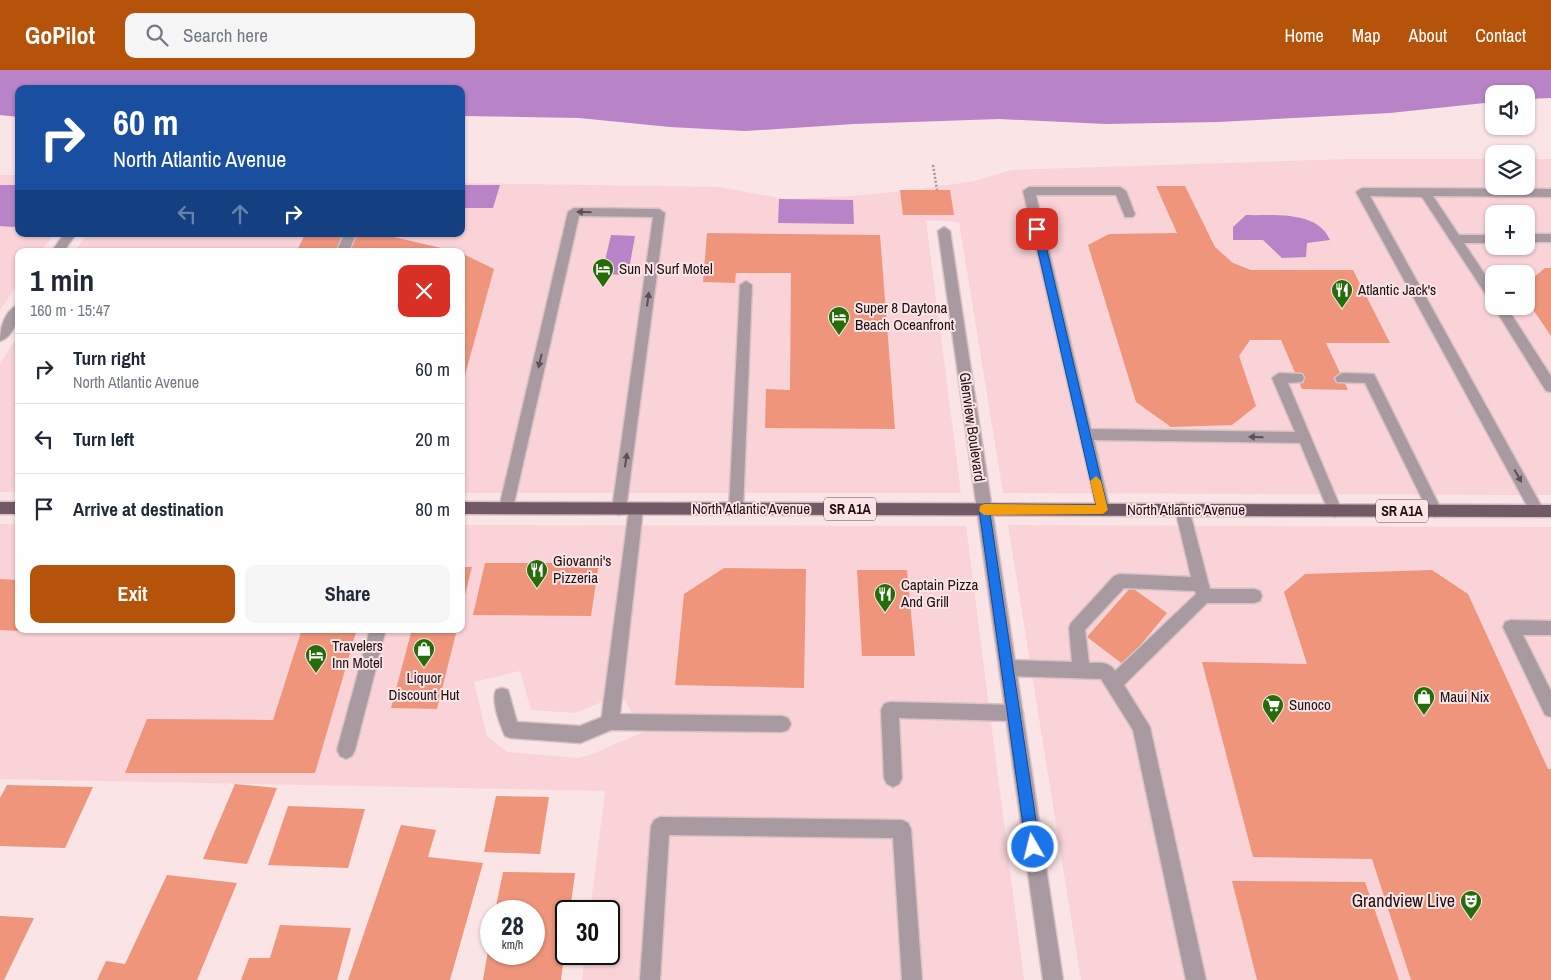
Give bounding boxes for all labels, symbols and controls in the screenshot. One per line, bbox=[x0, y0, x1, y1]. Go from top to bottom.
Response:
search box bbox=[125, 13, 475, 58]
text: GoPilot bbox=[25, 19, 95, 51]
icon: search bbox=[143, 21, 171, 49]
text: Search here bbox=[183, 22, 268, 48]
text: Home bbox=[1284, 23, 1324, 48]
text: Map bbox=[1352, 23, 1381, 48]
text: About bbox=[1409, 23, 1447, 48]
text: Contact bbox=[1475, 23, 1526, 48]
map controls bbox=[1485, 85, 1535, 315]
button: sound bbox=[1485, 85, 1535, 135]
text: 60 m bbox=[113, 99, 178, 146]
icon: right bbox=[30, 105, 95, 170]
text: North Atlantic Avenue bbox=[113, 144, 286, 174]
button: layers bbox=[1485, 145, 1535, 195]
icon: left bbox=[173, 200, 201, 228]
icon: ahead bbox=[226, 200, 254, 228]
icon: right bbox=[279, 200, 307, 228]
button: + bbox=[1485, 205, 1535, 255]
one-way arrow bbox=[575, 208, 591, 216]
pin bbox=[1016, 208, 1058, 250]
icon: arrive bbox=[1023, 215, 1051, 243]
hotel icon: Sun N Surf Motel bbox=[591, 257, 615, 288]
place label: Sun N Surf Motel bbox=[619, 258, 713, 279]
text: 1 min bbox=[30, 260, 94, 300]
button: close bbox=[398, 265, 450, 317]
button: − bbox=[1485, 265, 1535, 315]
restaurant icon: Atlantic Jack's bbox=[1330, 278, 1354, 309]
place label: Atlantic Jack's bbox=[1357, 279, 1436, 300]
one-way arrow bbox=[644, 291, 652, 307]
place label: Super 8 Daytona Beach Oceanfront bbox=[855, 297, 955, 335]
text: 160 m · 15:47 bbox=[30, 299, 110, 321]
hotel icon: Super 8 Daytona Beach Oceanfront bbox=[827, 305, 851, 336]
text: Turn right bbox=[73, 345, 145, 371]
one-way arrow bbox=[536, 354, 544, 369]
icon: right bbox=[30, 355, 58, 383]
text: 60 m bbox=[415, 356, 450, 382]
text: North Atlantic Avenue bbox=[73, 371, 199, 393]
street label: Glenview Boulevard bbox=[954, 371, 991, 483]
icon: left bbox=[30, 425, 58, 453]
text: Turn left bbox=[73, 426, 134, 452]
text: 20 m bbox=[415, 426, 450, 452]
one-way arrow bbox=[1248, 433, 1264, 441]
one-way arrow bbox=[622, 452, 630, 468]
one-way arrow bbox=[1514, 468, 1522, 483]
icon: arrive bbox=[30, 495, 58, 523]
text: Arrive at destination bbox=[73, 496, 224, 522]
text: 80 m bbox=[415, 496, 450, 522]
street label: North Atlantic Avenue bbox=[692, 498, 810, 519]
road number: SR A1A bbox=[824, 498, 876, 520]
street label: North Atlantic Avenue bbox=[1127, 499, 1245, 520]
road number: SR A1A bbox=[1376, 500, 1428, 522]
place label: Giovanni's Pizzeria bbox=[553, 550, 611, 588]
restaurant icon: Giovanni's Pizzeria bbox=[525, 558, 549, 589]
button: Exit bbox=[30, 565, 235, 623]
button: Share bbox=[245, 565, 450, 623]
place label: Captain Pizza And Grill bbox=[900, 574, 978, 612]
restaurant icon: Captain Pizza And Grill bbox=[873, 582, 897, 613]
place label: Travelers Inn Motel bbox=[332, 635, 383, 673]
shop icon: Liquor Discount Hut bbox=[412, 637, 436, 668]
hotel icon: Travelers Inn Motel bbox=[304, 643, 328, 674]
place label: Liquor Discount Hut bbox=[388, 667, 460, 705]
shop icon: Maui Nix bbox=[1412, 685, 1436, 716]
place label: Maui Nix bbox=[1440, 686, 1490, 707]
supermarket icon: Sunoco bbox=[1261, 693, 1285, 724]
place label: Sunoco bbox=[1289, 694, 1331, 715]
position arrow bbox=[1006, 820, 1058, 872]
place label: Grandview Live bbox=[1352, 888, 1455, 913]
theatre icon: Grandview Live bbox=[1459, 889, 1483, 920]
speed limit sign: 30 bbox=[555, 900, 620, 965]
text: 28 bbox=[501, 909, 524, 943]
text: km/h bbox=[502, 937, 523, 953]

